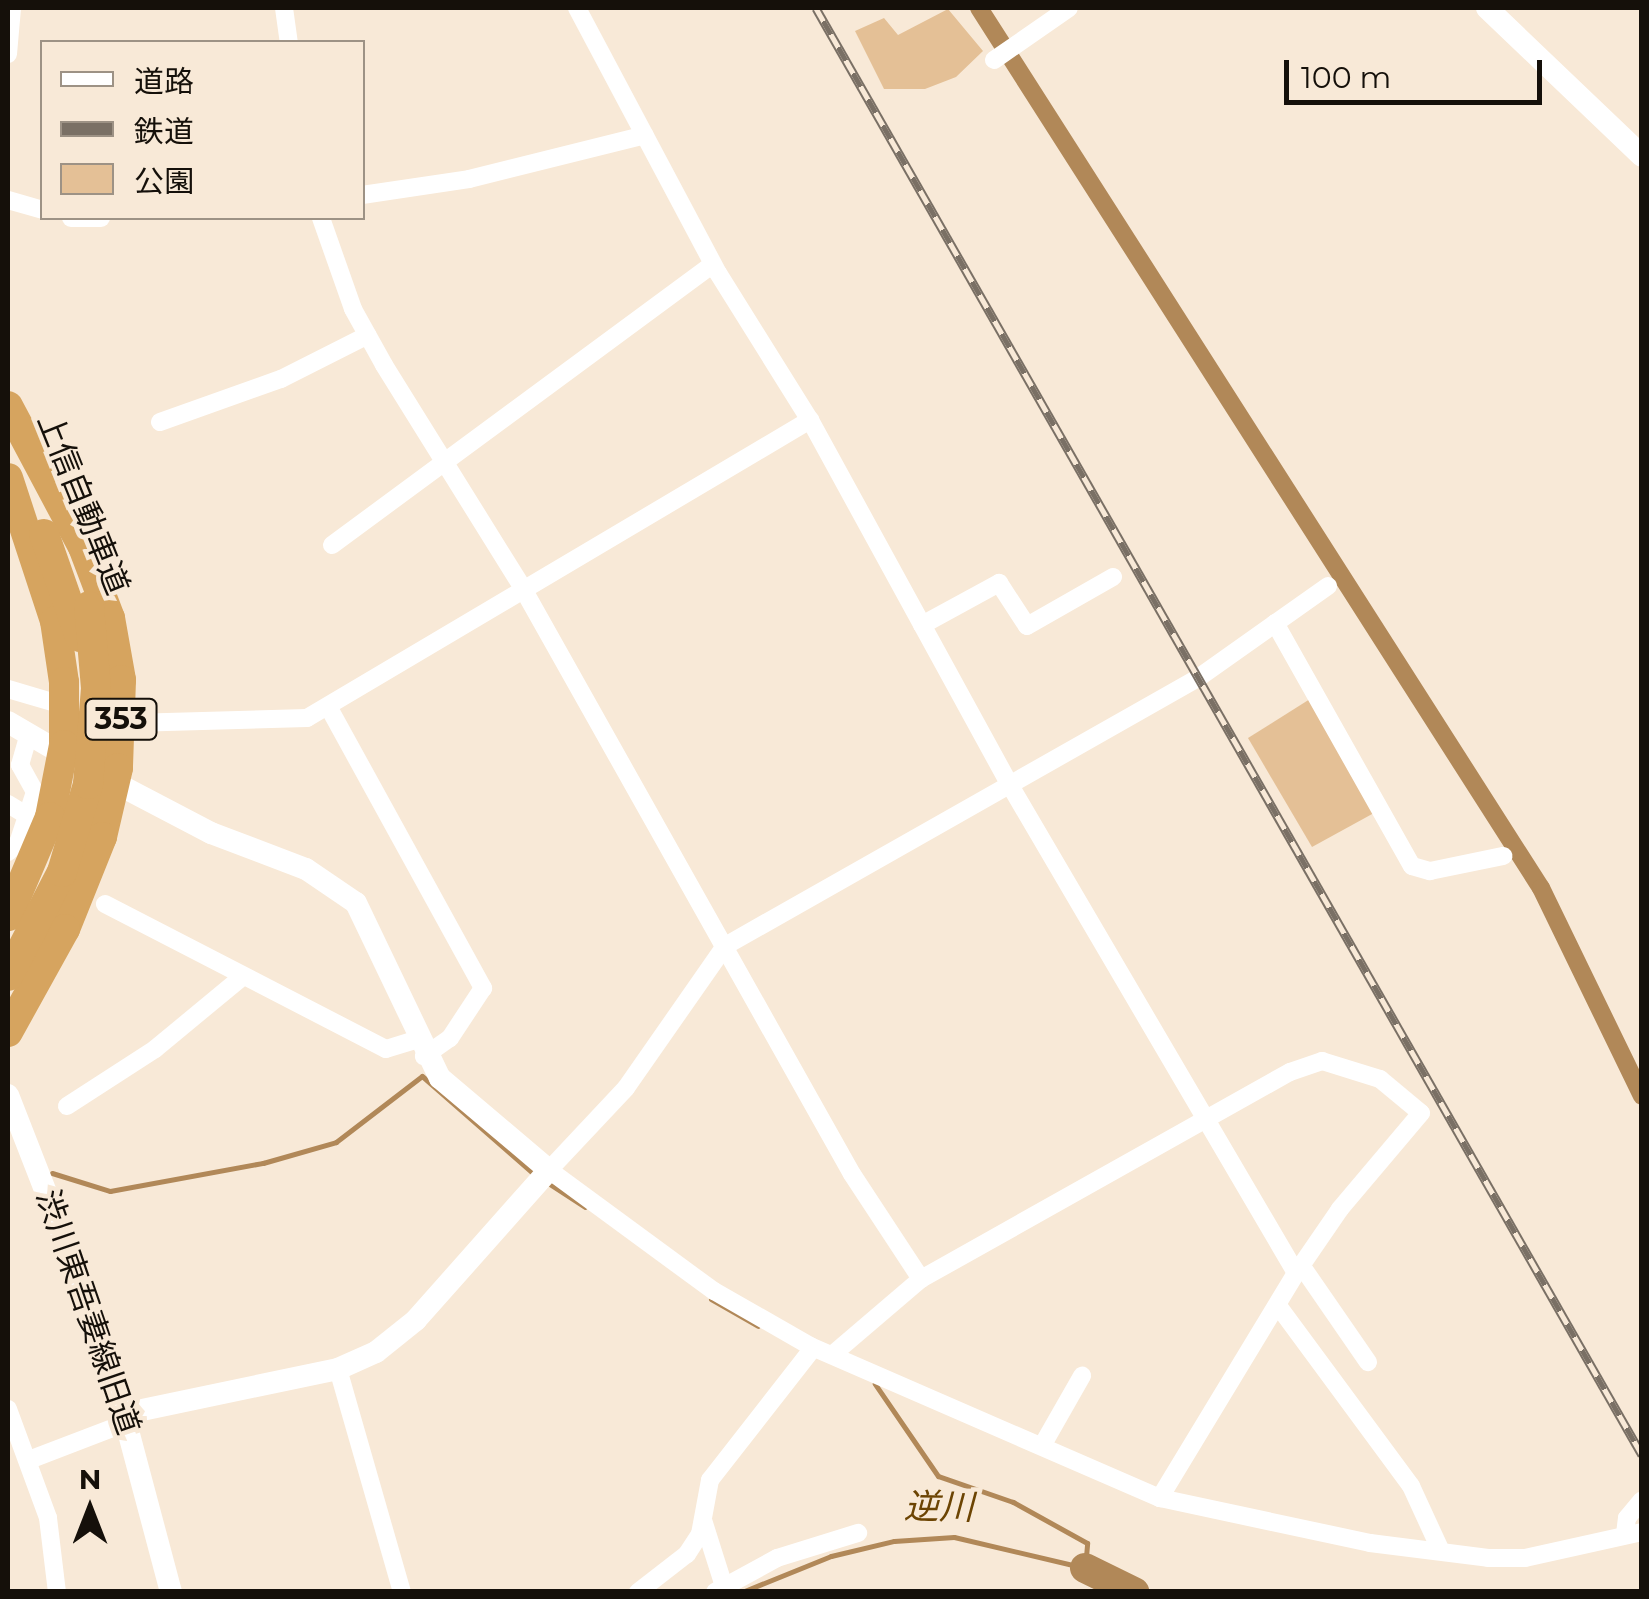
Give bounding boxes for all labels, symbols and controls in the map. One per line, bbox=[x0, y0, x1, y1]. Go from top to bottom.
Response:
legend bbox=[40, 40, 365, 220]
scale bar bbox=[1289, 40, 1546, 102]
text: 100 m bbox=[1301, 59, 1391, 96]
text: 道路 bbox=[134, 63, 194, 100]
text: 鉄道 bbox=[134, 113, 194, 150]
text: 公園 bbox=[134, 163, 194, 200]
street label: 上信自動車道 bbox=[29, 408, 137, 600]
road number: 353 bbox=[84, 694, 158, 744]
street label: 渋川東吾妻線旧道 bbox=[28, 1185, 148, 1439]
north arrow bbox=[40, 1459, 140, 1559]
text: N bbox=[79, 1462, 101, 1496]
water label: 逆川 bbox=[904, 1485, 974, 1529]

